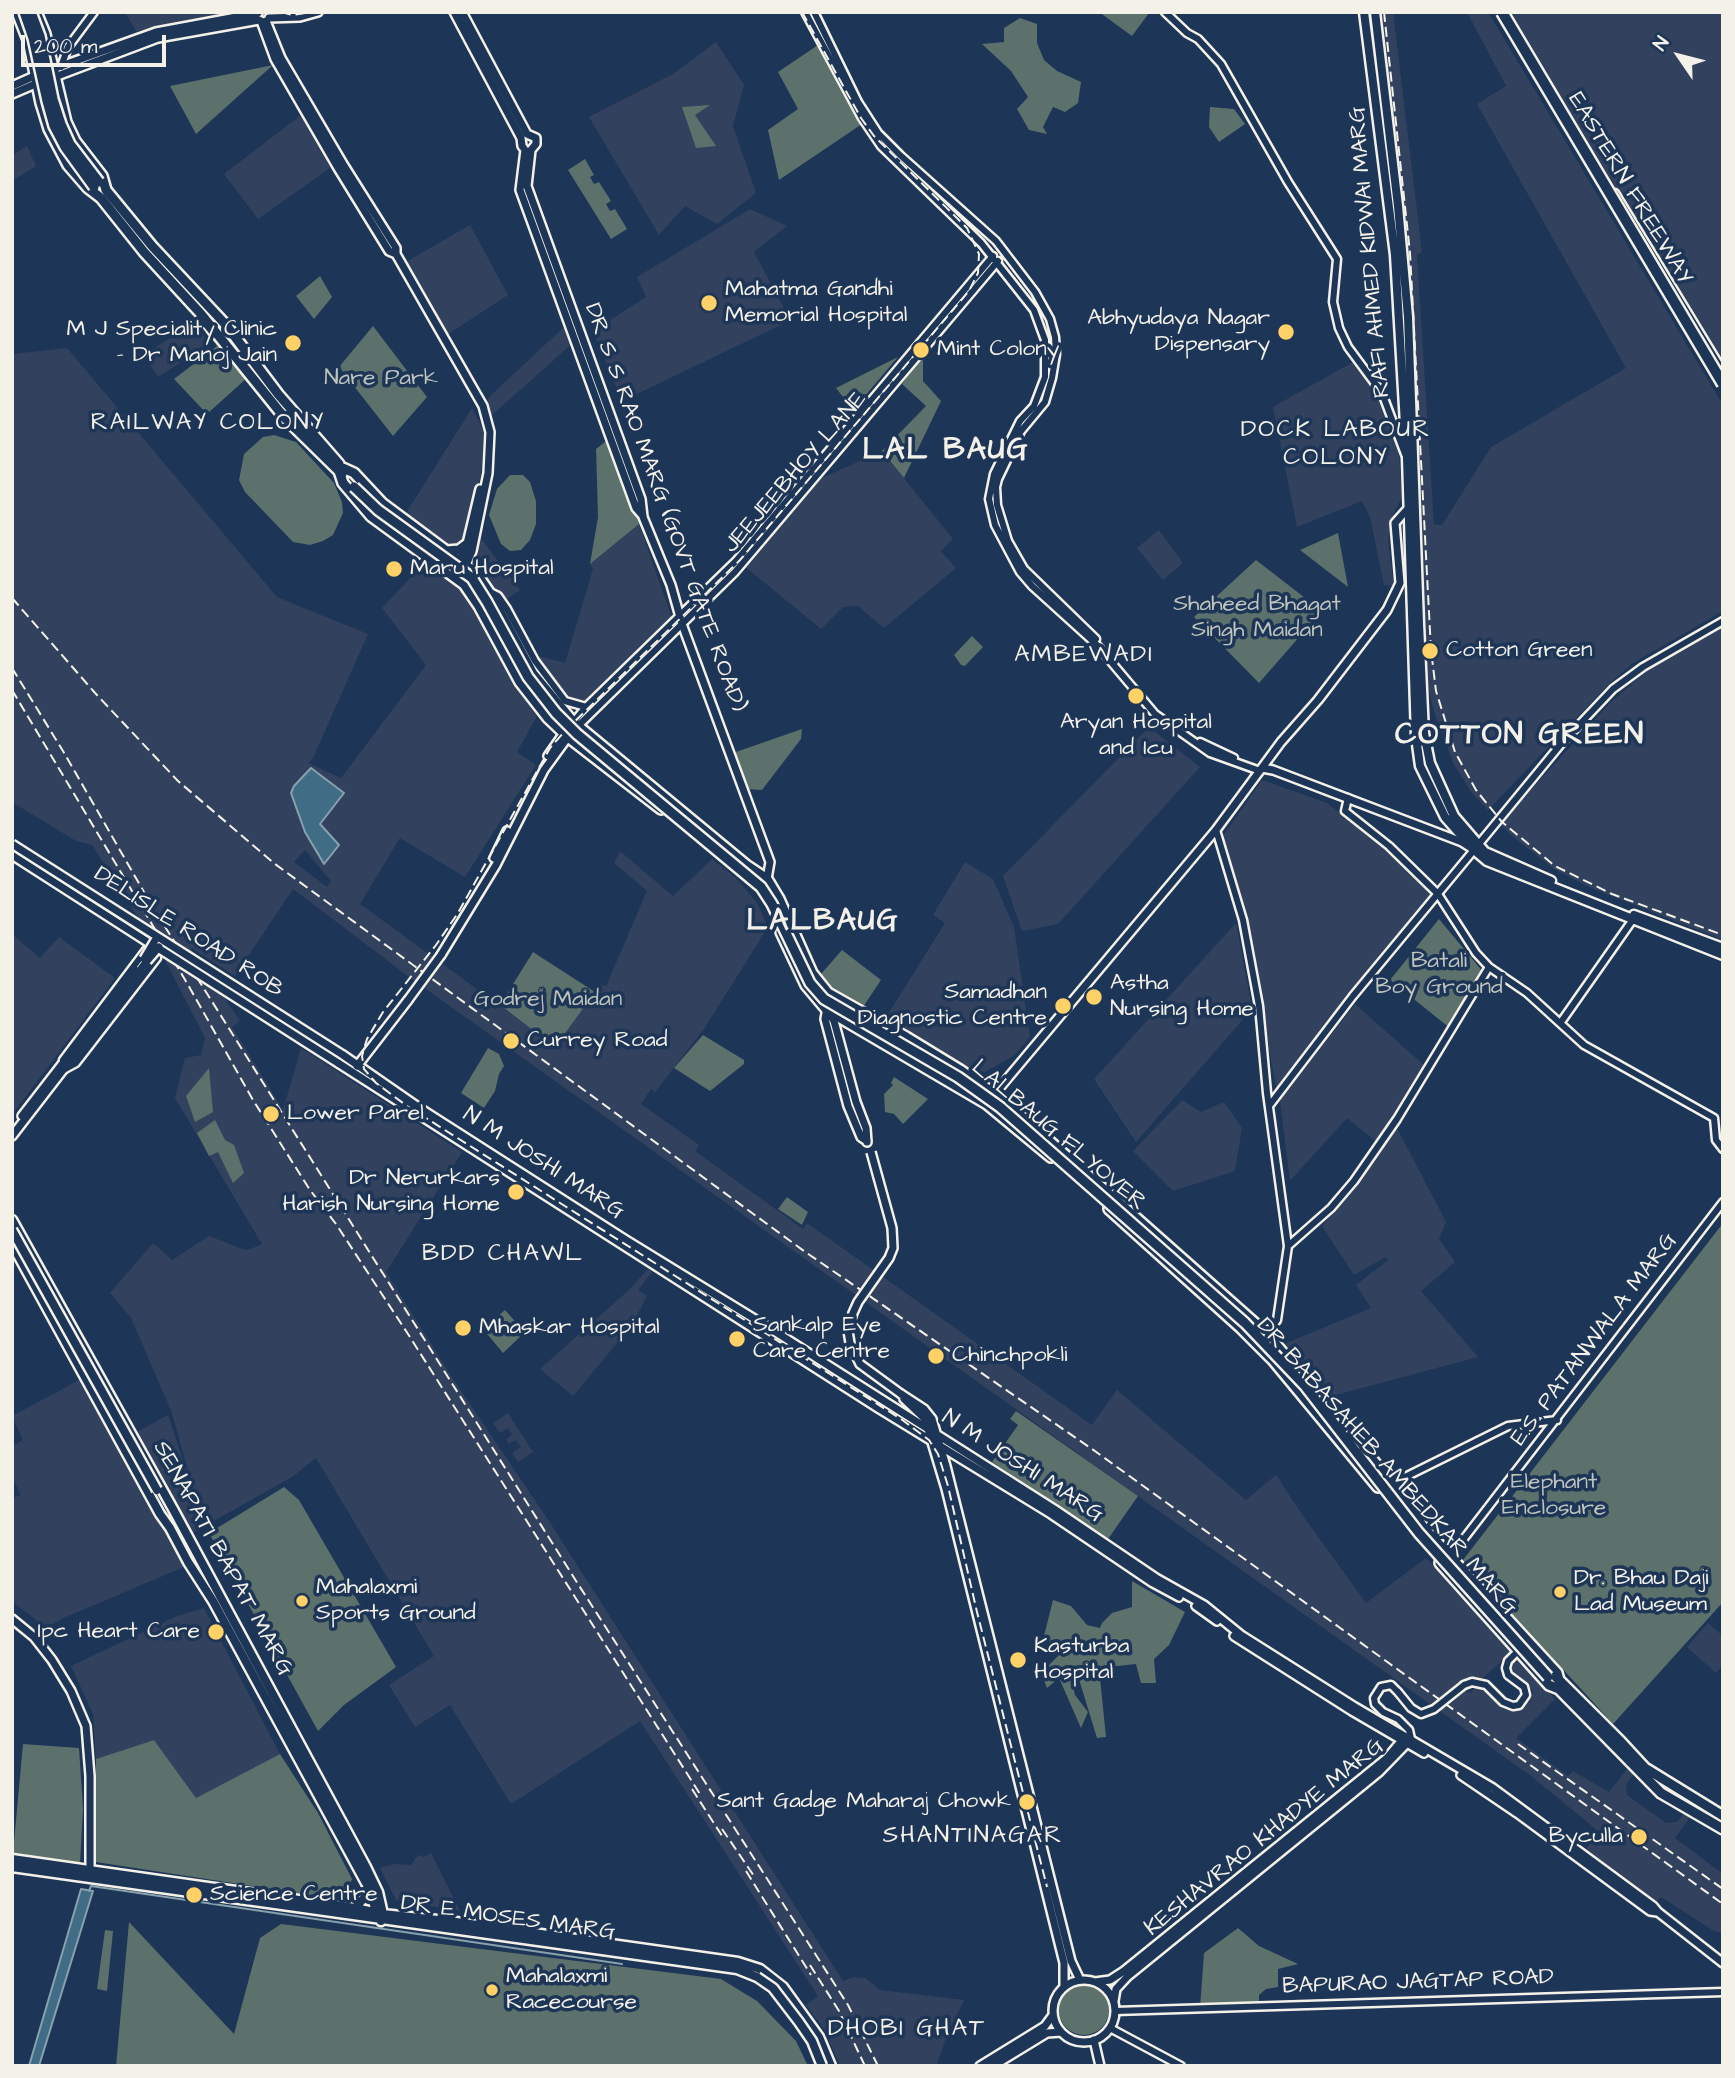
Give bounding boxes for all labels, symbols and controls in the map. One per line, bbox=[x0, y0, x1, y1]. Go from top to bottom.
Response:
scale bar bbox=[24, 21, 170, 65]
north arrow bbox=[1644, 21, 1714, 91]
text: N bbox=[1647, 31, 1676, 56]
text: 200 m bbox=[34, 32, 97, 61]
street label: EASTERN FREEWAY bbox=[1561, 88, 1697, 290]
street label: RAFI AHMED KIDWAI MARG bbox=[1345, 105, 1397, 399]
place label: Mahatma Gandhi Memorial Hospital bbox=[725, 276, 907, 330]
marker: Mahatma Gandhi Memorial Hospital bbox=[699, 293, 719, 313]
street label: DR S S RAO MARG (GOVT GATE ROAD) bbox=[577, 300, 751, 716]
place label: Abhyudaya Nagar Dispensary bbox=[1087, 305, 1270, 359]
place label: M J Speciality Clinic - Dr Manoj Jain bbox=[66, 316, 277, 370]
marker: Abhyudaya Nagar Dispensary bbox=[1276, 322, 1296, 342]
marker: M J Speciality Clinic - Dr Manoj Jain bbox=[283, 333, 303, 353]
place label: Mint Colony bbox=[937, 336, 1059, 364]
marker: Mint Colony bbox=[911, 340, 931, 360]
park label: Nare Park bbox=[324, 365, 438, 393]
street label: JEEJEEBHOY LANE bbox=[718, 387, 874, 559]
district label: RAILWAY COLONY bbox=[92, 410, 324, 438]
district label: DOCK LABOUR COLONY bbox=[1242, 417, 1430, 473]
district label: LAL BAUG bbox=[864, 434, 1028, 470]
place label: Maru Hospital bbox=[410, 555, 554, 583]
marker: Maru Hospital bbox=[384, 559, 404, 579]
park label: Shaheed Bhagat Singh Maidan bbox=[1173, 591, 1341, 645]
place label: Cotton Green bbox=[1446, 637, 1592, 665]
marker: Cotton Green bbox=[1420, 641, 1440, 661]
district label: AMBEWADI bbox=[1015, 642, 1153, 670]
marker: Aryan Hospital and Icu bbox=[1126, 686, 1146, 706]
place label: Aryan Hospital and Icu bbox=[1060, 709, 1212, 763]
district label: COTTON GREEN bbox=[1396, 719, 1644, 755]
street label: DELISLE ROAD ROB bbox=[88, 861, 288, 1005]
district label: LALBAUG bbox=[747, 905, 899, 941]
park label: Batali Boy Ground bbox=[1375, 948, 1503, 1002]
place label: Astha Nursing Home bbox=[1110, 970, 1254, 1024]
place label: Samadhan Diagnostic Centre bbox=[858, 979, 1047, 1033]
park label: Godrej Maidan bbox=[474, 986, 622, 1014]
marker: Astha Nursing Home bbox=[1084, 987, 1104, 1007]
marker: Samadhan Diagnostic Centre bbox=[1053, 996, 1073, 1016]
place label: Currey Road bbox=[527, 1027, 667, 1055]
marker: Currey Road bbox=[501, 1031, 521, 1051]
street label: LALBAUG FLYOVER bbox=[965, 1055, 1151, 1217]
place label: Lower Parel bbox=[287, 1100, 424, 1128]
street label: N M JOSHI MARG bbox=[457, 1102, 629, 1226]
marker: Lower Parel bbox=[261, 1104, 281, 1124]
place label: Dr Nerurkars Harish Nursing Home bbox=[282, 1165, 500, 1219]
marker: Dr Nerurkars Harish Nursing Home bbox=[506, 1182, 526, 1202]
street label: E.S. PATANWALA MARG bbox=[1506, 1228, 1684, 1452]
district label: BDD CHAWL bbox=[423, 1241, 583, 1269]
place label: Sankalp Eye Care Centre bbox=[753, 1312, 890, 1366]
street label: DR BABASAHEB AMBEDKAR MARG bbox=[1250, 1313, 1522, 1621]
place label: Mhaskar Hospital bbox=[479, 1314, 660, 1342]
marker: Mhaskar Hospital bbox=[453, 1318, 473, 1338]
marker: Sankalp Eye Care Centre bbox=[727, 1329, 747, 1349]
place label: Chinchpokli bbox=[952, 1342, 1068, 1370]
marker: Chinchpokli bbox=[926, 1346, 946, 1366]
street label: N M JOSHI MARG bbox=[936, 1405, 1108, 1529]
street label: SENAPATI BAPAT MARG bbox=[146, 1437, 298, 1681]
park label: Elephant Enclosure bbox=[1502, 1469, 1606, 1523]
place label: Dr. Bhau Daji Lad Museum bbox=[1574, 1565, 1709, 1619]
place label: Mahalaxmi Sports Ground bbox=[316, 1574, 476, 1628]
marker: Dr. Bhau Daji Lad Museum bbox=[1552, 1584, 1568, 1600]
marker: Mahalaxmi Sports Ground bbox=[294, 1593, 310, 1609]
place label: Ipc Heart Care bbox=[38, 1618, 200, 1646]
marker: Ipc Heart Care bbox=[206, 1622, 226, 1642]
place label: Kasturba Hospital bbox=[1034, 1633, 1129, 1687]
marker: Kasturba Hospital bbox=[1008, 1650, 1028, 1670]
street label: KESHAVRAO KHADYE MARG bbox=[1140, 1733, 1390, 1943]
place label: Sant Gadge Maharaj Chowk bbox=[717, 1788, 1011, 1816]
marker: Sant Gadge Maharaj Chowk bbox=[1017, 1792, 1037, 1812]
district label: SHANTINAGAR bbox=[884, 1823, 1062, 1851]
place label: Byculla bbox=[1549, 1823, 1623, 1851]
marker: Byculla bbox=[1629, 1827, 1649, 1847]
place label: Science Centre bbox=[210, 1881, 378, 1909]
marker: Science Centre bbox=[184, 1885, 204, 1905]
street label: DR E MOSES MARG bbox=[399, 1890, 617, 1948]
place label: Mahalaxmi Racecourse bbox=[506, 1963, 637, 2017]
street label: BAPURAO JAGTAP ROAD bbox=[1282, 1964, 1554, 2002]
marker: Mahalaxmi Racecourse bbox=[484, 1982, 500, 1998]
district label: DHOBI GHAT bbox=[829, 2016, 985, 2044]

